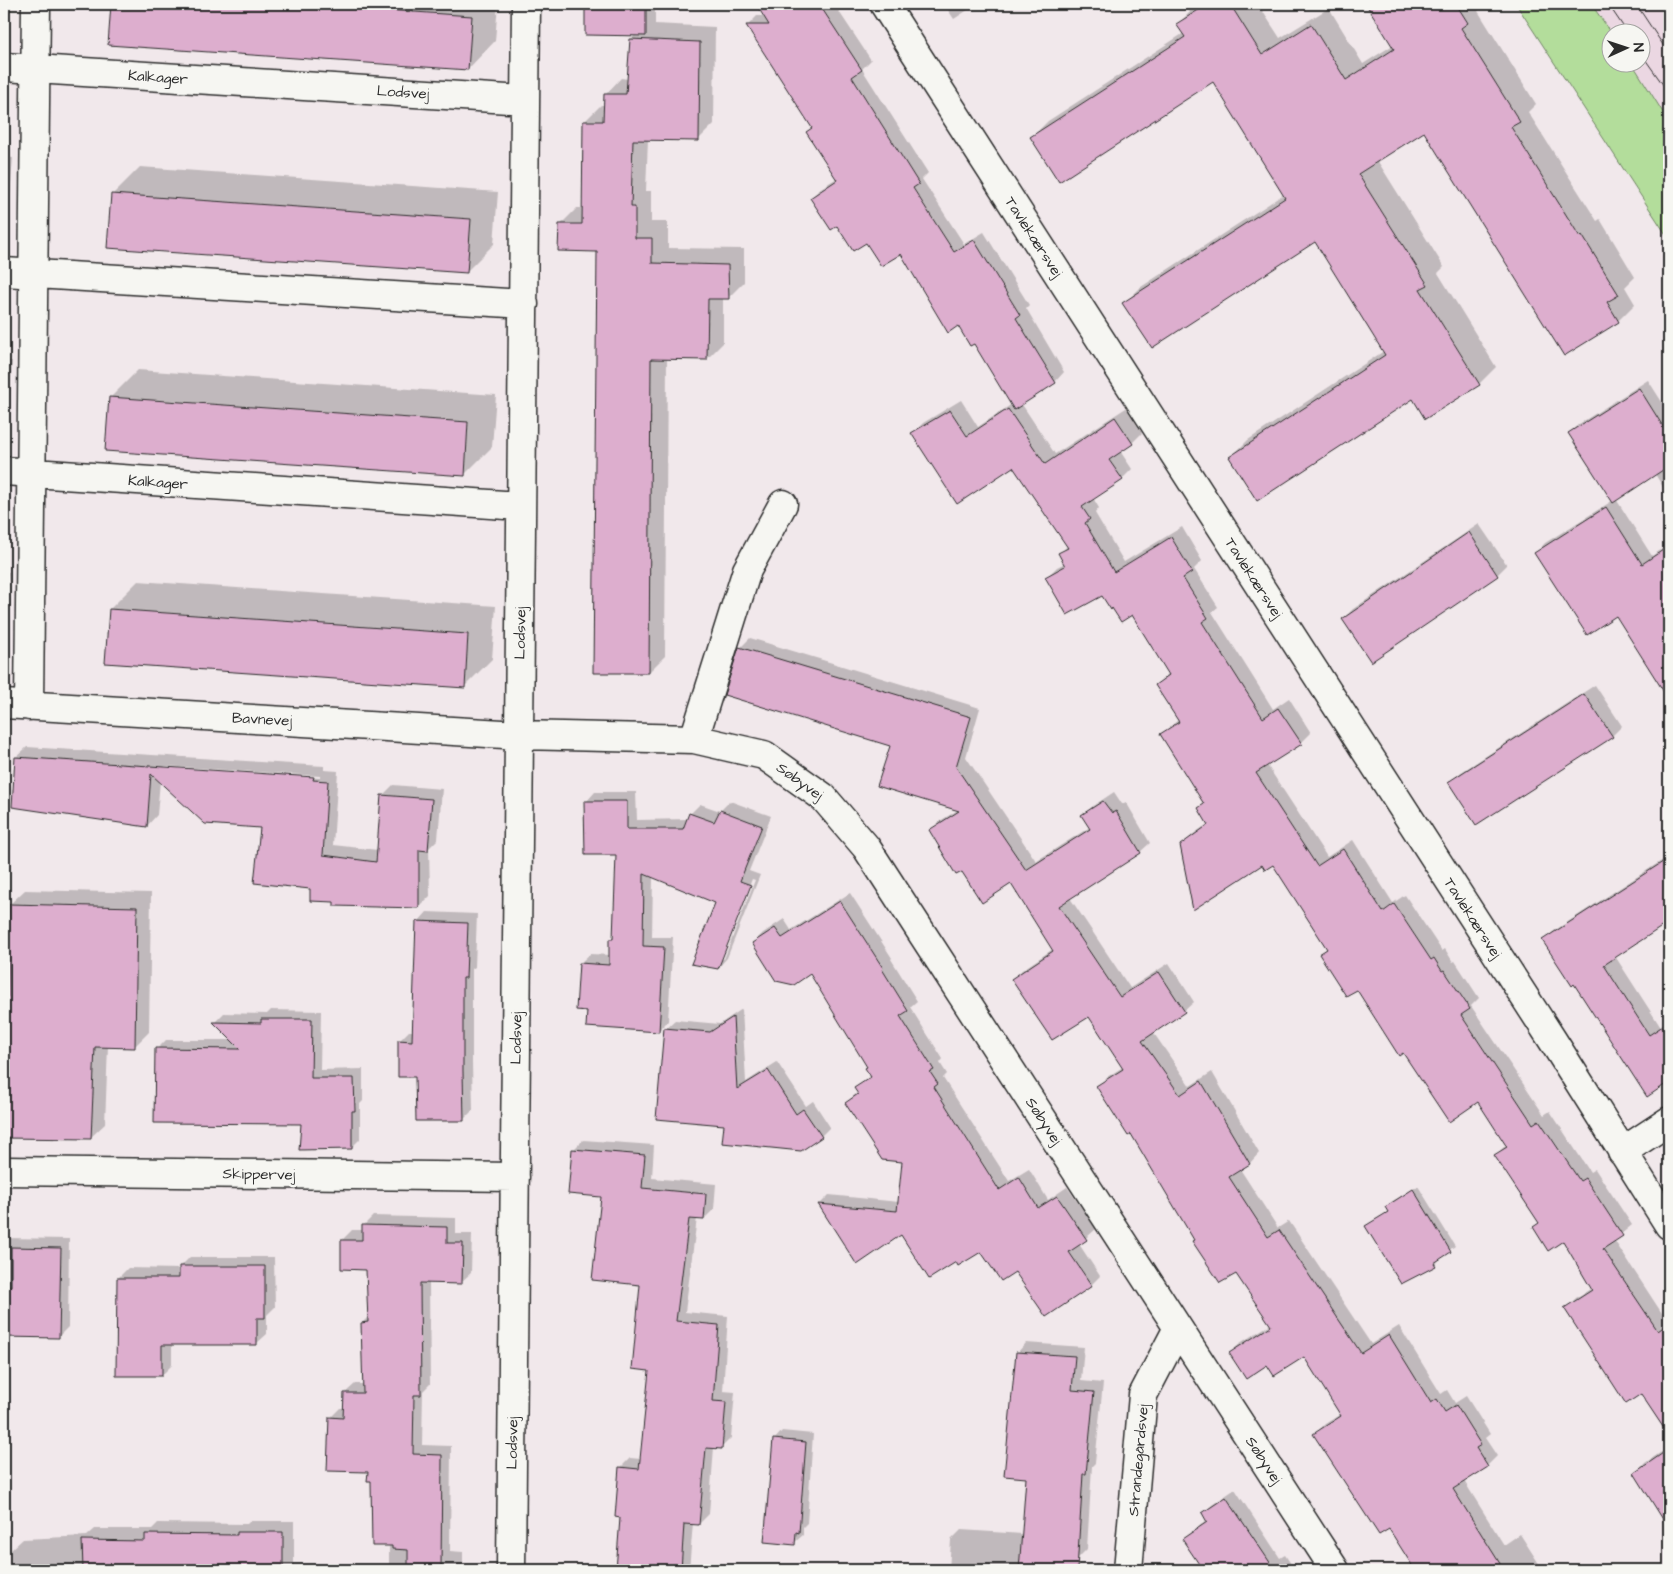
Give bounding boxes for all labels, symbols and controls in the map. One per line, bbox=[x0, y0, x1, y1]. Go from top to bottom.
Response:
north arrow bbox=[1600, 22, 1650, 72]
text: N bbox=[1628, 42, 1648, 52]
street label: Kalkager bbox=[127, 65, 189, 91]
street label: Lodsvej bbox=[376, 80, 430, 105]
street label: Tavlekærsvej bbox=[1000, 193, 1068, 282]
street label: Kalkager bbox=[127, 470, 189, 496]
street label: Tavlekærsvej bbox=[1220, 534, 1288, 623]
street label: Lodsvej bbox=[510, 606, 531, 659]
street label: Bavnevej bbox=[231, 707, 293, 732]
street label: Søbyvej bbox=[771, 757, 828, 807]
street label: Tavlekærsvej bbox=[1439, 874, 1507, 963]
street label: Lodsvej bbox=[506, 1011, 527, 1064]
street label: Søbyvej bbox=[1019, 1093, 1067, 1150]
street label: Skippervej bbox=[222, 1163, 296, 1186]
street label: Strandegårdsvej bbox=[1123, 1403, 1155, 1517]
street label: Lodsvej bbox=[502, 1416, 523, 1469]
street label: Søbyvej bbox=[1239, 1432, 1287, 1489]

